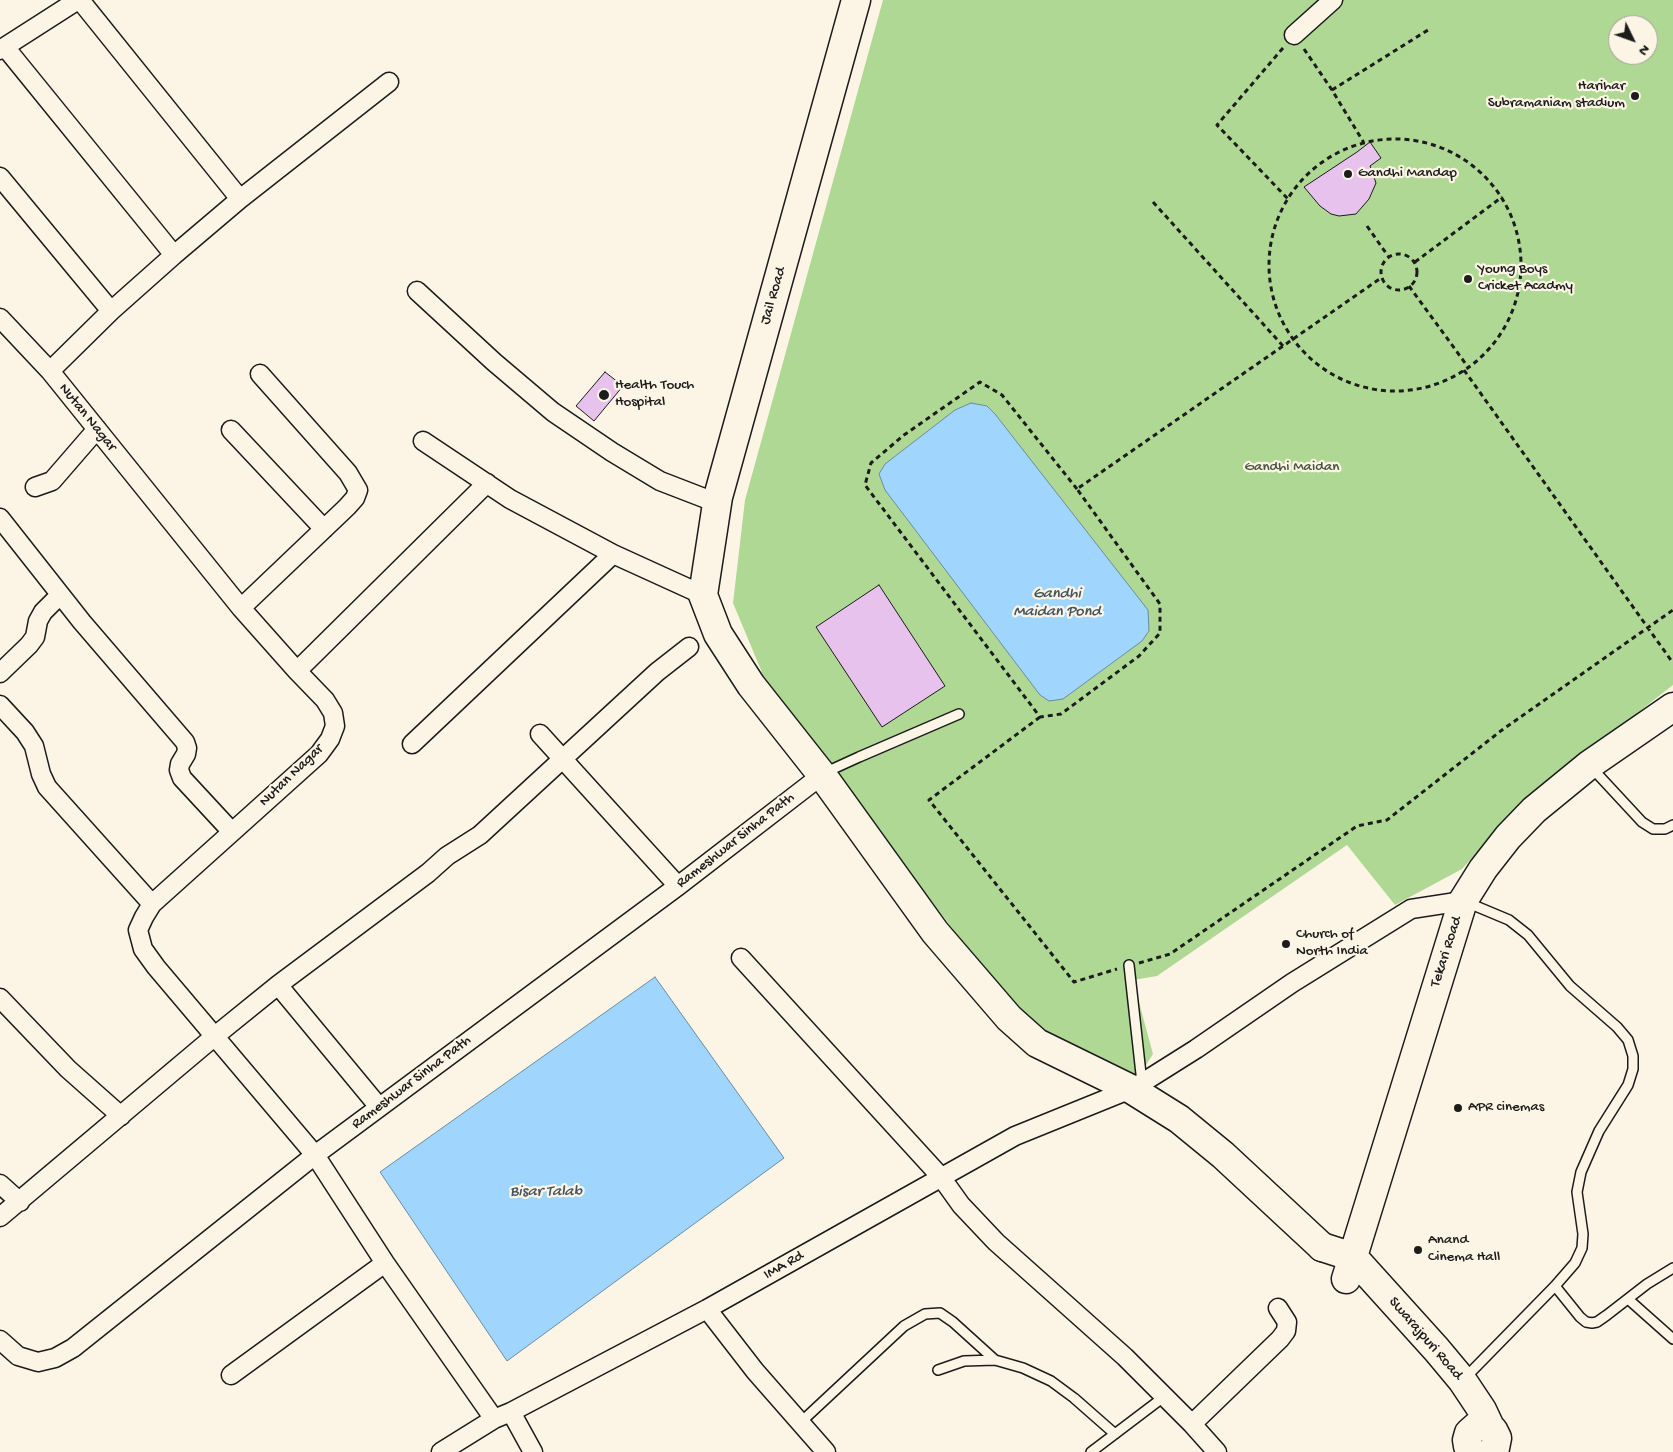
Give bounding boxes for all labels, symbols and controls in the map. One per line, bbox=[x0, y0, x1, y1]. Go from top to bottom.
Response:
north arrow bbox=[1608, 15, 1658, 65]
text: N bbox=[1634, 41, 1653, 59]
place label: Harihar Subramaniam stadium bbox=[1488, 78, 1625, 113]
marker: Harihar Subramaniam stadium bbox=[1629, 90, 1641, 102]
place label: Gandhi Mandap bbox=[1358, 165, 1457, 183]
marker: Gandhi Mandap bbox=[1342, 168, 1354, 180]
place label: Young Boys Cricket Acadmy bbox=[1478, 261, 1573, 296]
street label: Jail Road bbox=[757, 265, 791, 327]
marker: Young Boys Cricket Acadmy bbox=[1462, 273, 1474, 285]
place label: Health Touch Hospital bbox=[615, 377, 694, 412]
street label: Nutan Nagar bbox=[54, 380, 120, 456]
marker: Health Touch Hospital bbox=[597, 388, 611, 402]
park label: Gandhi Maidan bbox=[1245, 459, 1339, 477]
water label: Gandhi Maidan Pond bbox=[1013, 585, 1101, 623]
street label: Nutan Nagar bbox=[256, 741, 328, 811]
street label: Rameshwar Sinha Path bbox=[673, 789, 799, 893]
street label: Tekari Road bbox=[1427, 914, 1467, 990]
place label: Church of North India bbox=[1296, 926, 1368, 961]
marker: Church of North India bbox=[1280, 938, 1292, 950]
street label: Rameshwar Sinha Path bbox=[349, 1032, 475, 1134]
place label: APR cinemas bbox=[1468, 1099, 1544, 1117]
marker: APR cinemas bbox=[1452, 1102, 1464, 1114]
water label: Bisar Talab bbox=[510, 1183, 582, 1203]
place label: Anand Cinema Hall bbox=[1428, 1232, 1500, 1267]
marker: Anand Cinema Hall bbox=[1412, 1244, 1424, 1256]
street label: IMA Rd bbox=[761, 1247, 807, 1285]
street label: Swarajpuri Road bbox=[1384, 1294, 1466, 1384]

